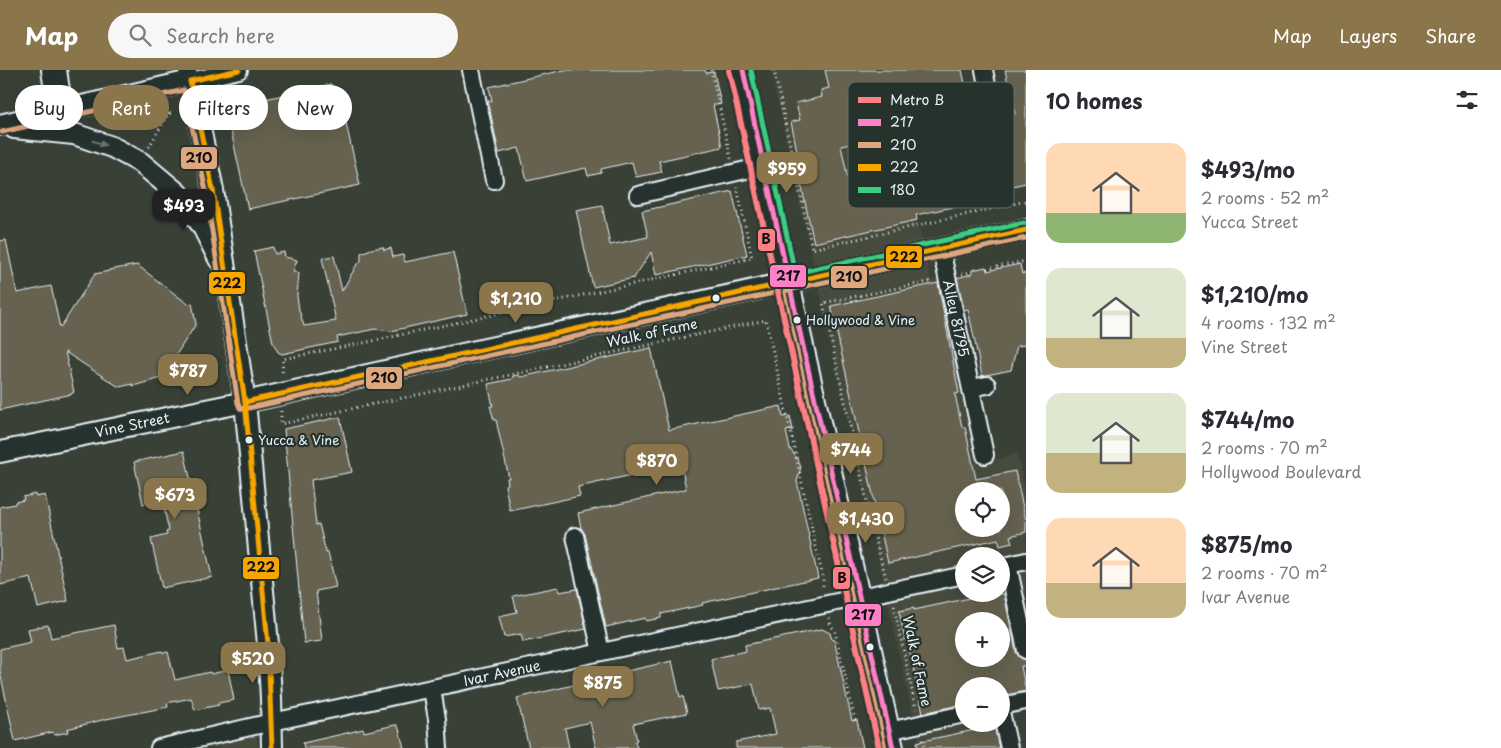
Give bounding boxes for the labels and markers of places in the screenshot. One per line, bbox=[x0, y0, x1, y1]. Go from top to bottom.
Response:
pin: $959 bbox=[757, 152, 817, 194]
pin: $493 bbox=[154, 189, 214, 231]
pin: $1,210 bbox=[475, 282, 557, 324]
unlabelled marker bbox=[711, 293, 721, 303]
place label: Hollywood & Vine bbox=[806, 310, 915, 329]
marker: Hollywood & Vine bbox=[792, 315, 802, 325]
pin: $787 bbox=[158, 354, 218, 396]
place label: Yucca & Vine bbox=[258, 430, 339, 449]
pin: $744 bbox=[821, 432, 881, 475]
marker: Yucca & Vine bbox=[244, 435, 254, 445]
pin: $870 bbox=[627, 444, 687, 486]
pin: $673 bbox=[145, 478, 205, 520]
pin: $1,430 bbox=[825, 502, 907, 544]
pin: $520 bbox=[223, 642, 283, 684]
unlabelled marker bbox=[865, 642, 875, 652]
pin: $875 bbox=[573, 666, 633, 708]

